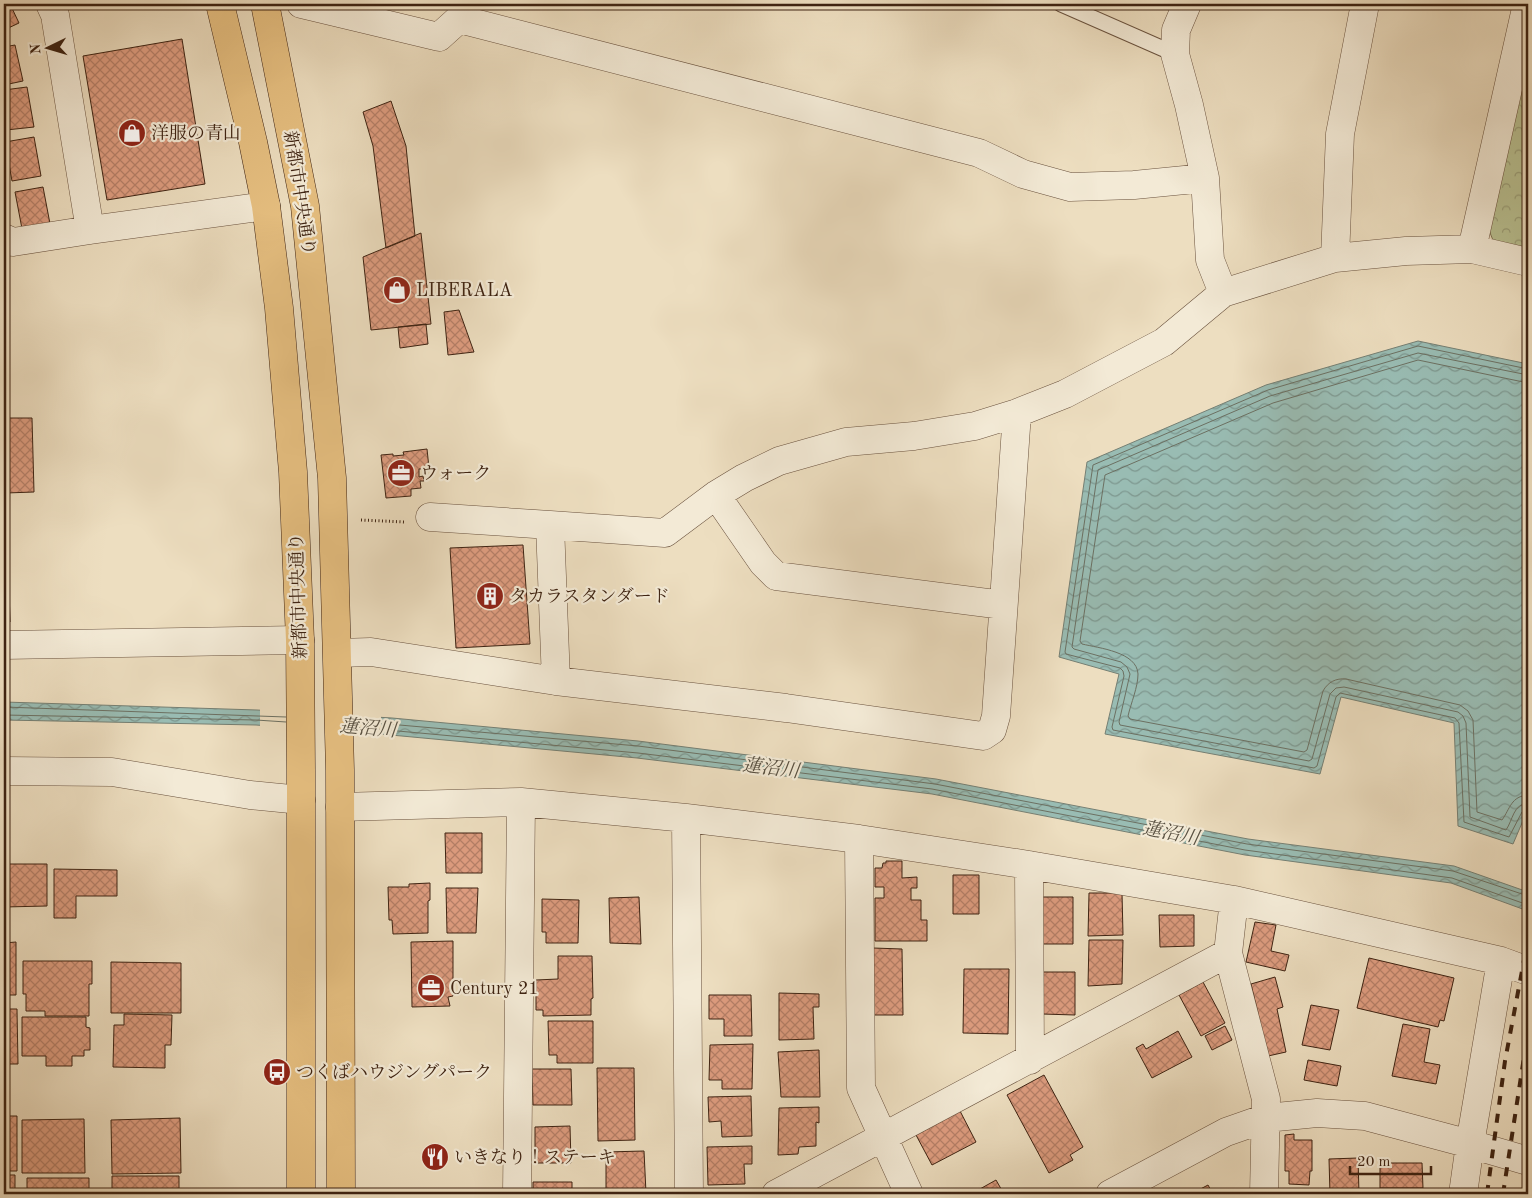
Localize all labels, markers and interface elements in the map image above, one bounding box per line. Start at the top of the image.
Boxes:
north arrow [22,22,72,72]
text: N [29,43,43,55]
shop icon: 洋服の青山 [117,118,147,148]
place label: 洋服の青山 [151,123,241,143]
street label: 新都市中央通り [280,129,320,257]
shop icon: LIBERALA [382,275,412,305]
place label: LIBERALA [416,282,513,300]
office icon: ウォーク [386,458,416,488]
place label: ウォーク [420,465,491,483]
street label: 新都市中央通り [286,533,310,659]
building icon: タカラスタンダード [475,581,505,611]
place label: タカラスタンダード [509,587,670,606]
water label: 蓮沼川 [339,716,399,742]
water label: 蓮沼川 [741,755,802,783]
water label: 蓮沼川 [1141,818,1203,850]
office icon: Century 21 [416,973,446,1003]
place label: Century 21 [450,980,539,998]
bus stop icon: つくばハウジングパーク [262,1057,292,1087]
place label: つくばハウジングパーク [296,1063,492,1082]
restaurant icon: いきなり！ステーキ [420,1142,450,1172]
scale bar [1350,1143,1431,1175]
place label: いきなり！ステーキ [454,1148,616,1167]
text: 20 m [1357,1155,1391,1170]

